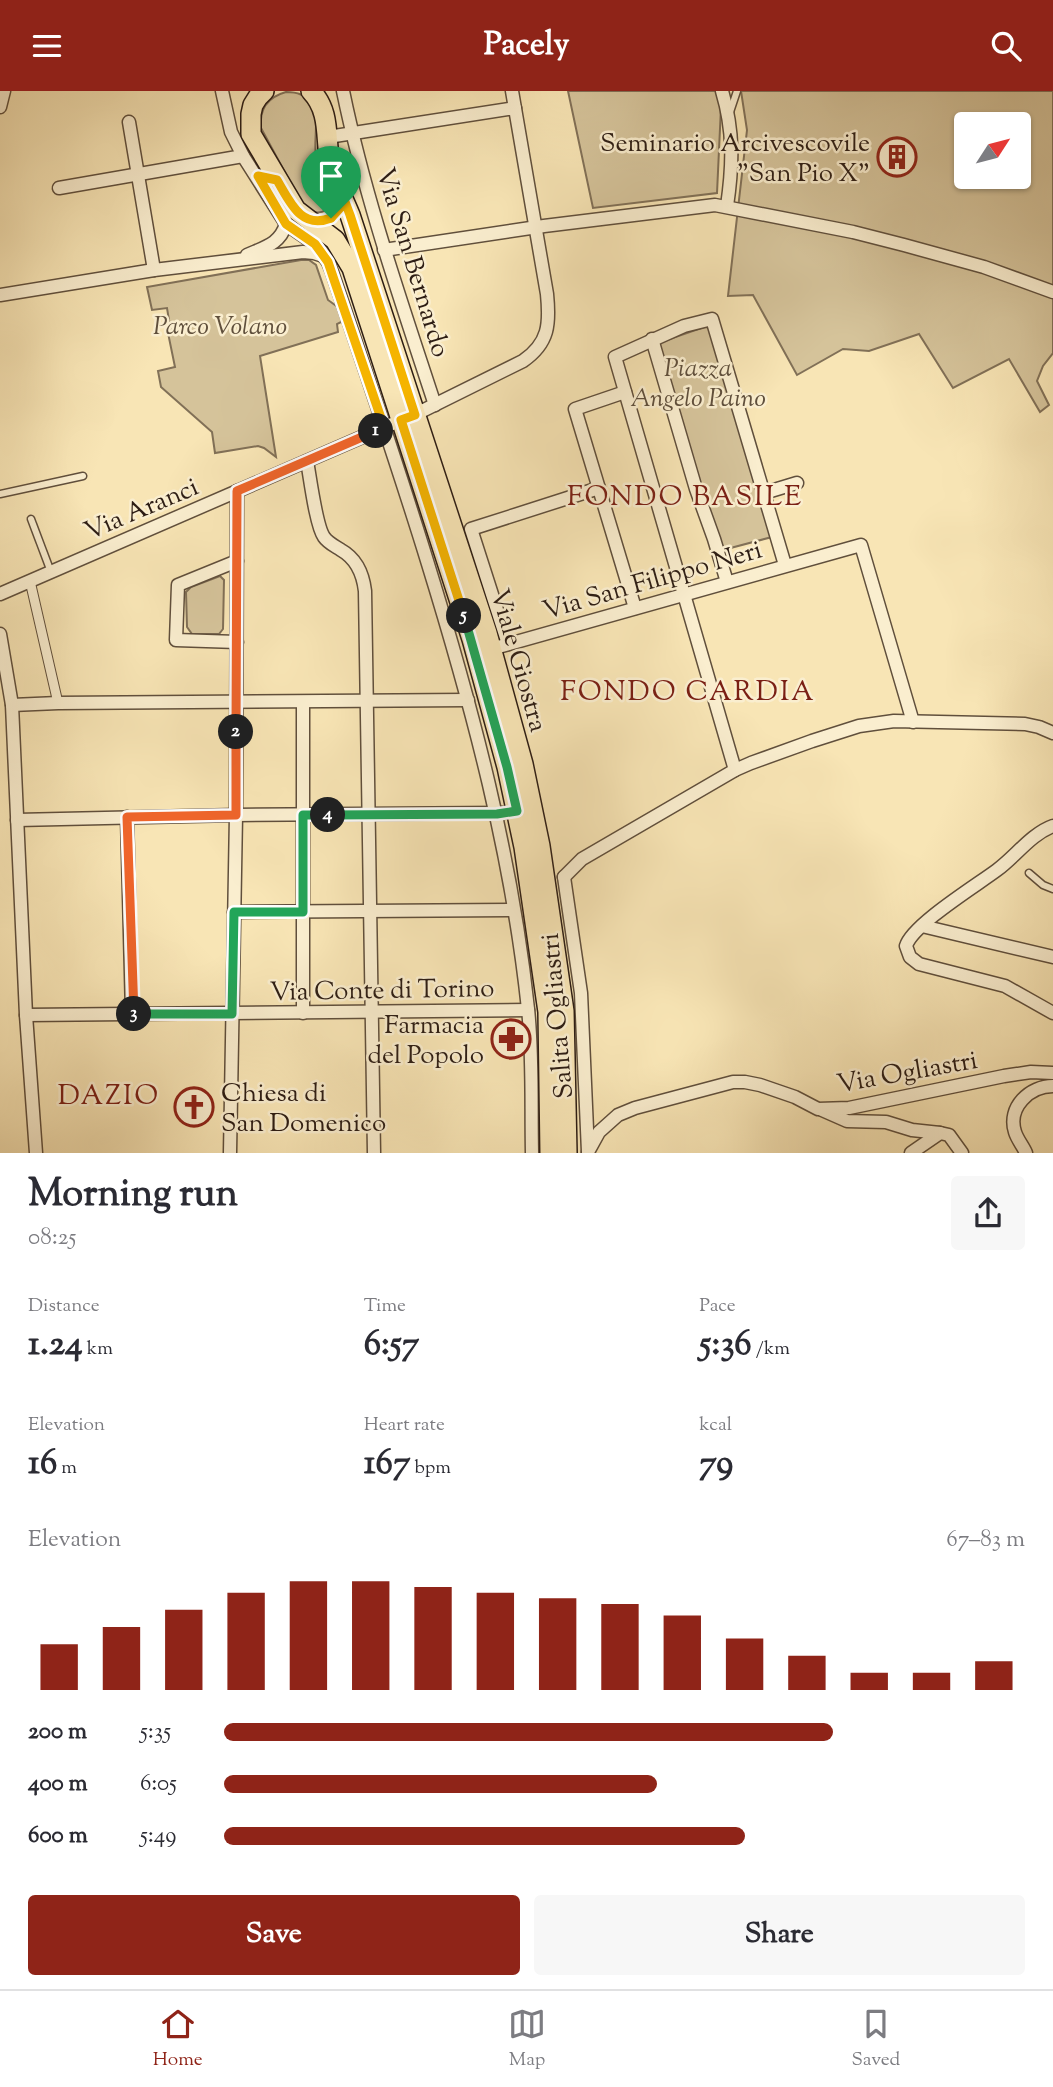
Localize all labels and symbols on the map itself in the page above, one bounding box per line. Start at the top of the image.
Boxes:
north arrow [954,112,1031,189]
place label: Seminario Arcivescovile "San Pio X" [600,126,870,193]
building icon: Seminario Arcivescovile "San Pio X" [876,136,918,178]
pin [301,146,361,218]
street label: Via San Bernardo [365,163,458,362]
park label: Parco Volano [153,309,287,346]
park label: Piazza Angelo Paino [630,351,766,418]
pin: 1 [358,413,394,449]
street label: Via Aranci [79,470,205,551]
district label: FONDO BASILE [567,478,803,518]
street label: Via San Filippo Neri [539,532,767,630]
street label: Viale Giostra [480,585,556,736]
pin: 5 [447,599,482,633]
district label: FONDO CARDIA [560,673,816,713]
pin: 2 [218,715,254,749]
pin: 4 [310,797,346,833]
street label: Salita Ogliastri [533,931,584,1100]
street label: Via Conte di Torino [269,971,495,1012]
pin: 3 [116,997,152,1031]
place label: Farmacia del Popolo [368,1008,484,1075]
pharmacy icon: Farmacia del Popolo [490,1018,532,1060]
street label: Via Ogliastri [834,1043,981,1104]
place label: Chiesa di San Domenico [221,1076,386,1143]
district label: DAZIO [58,1077,160,1117]
church icon: Chiesa di San Domenico [173,1086,215,1128]

